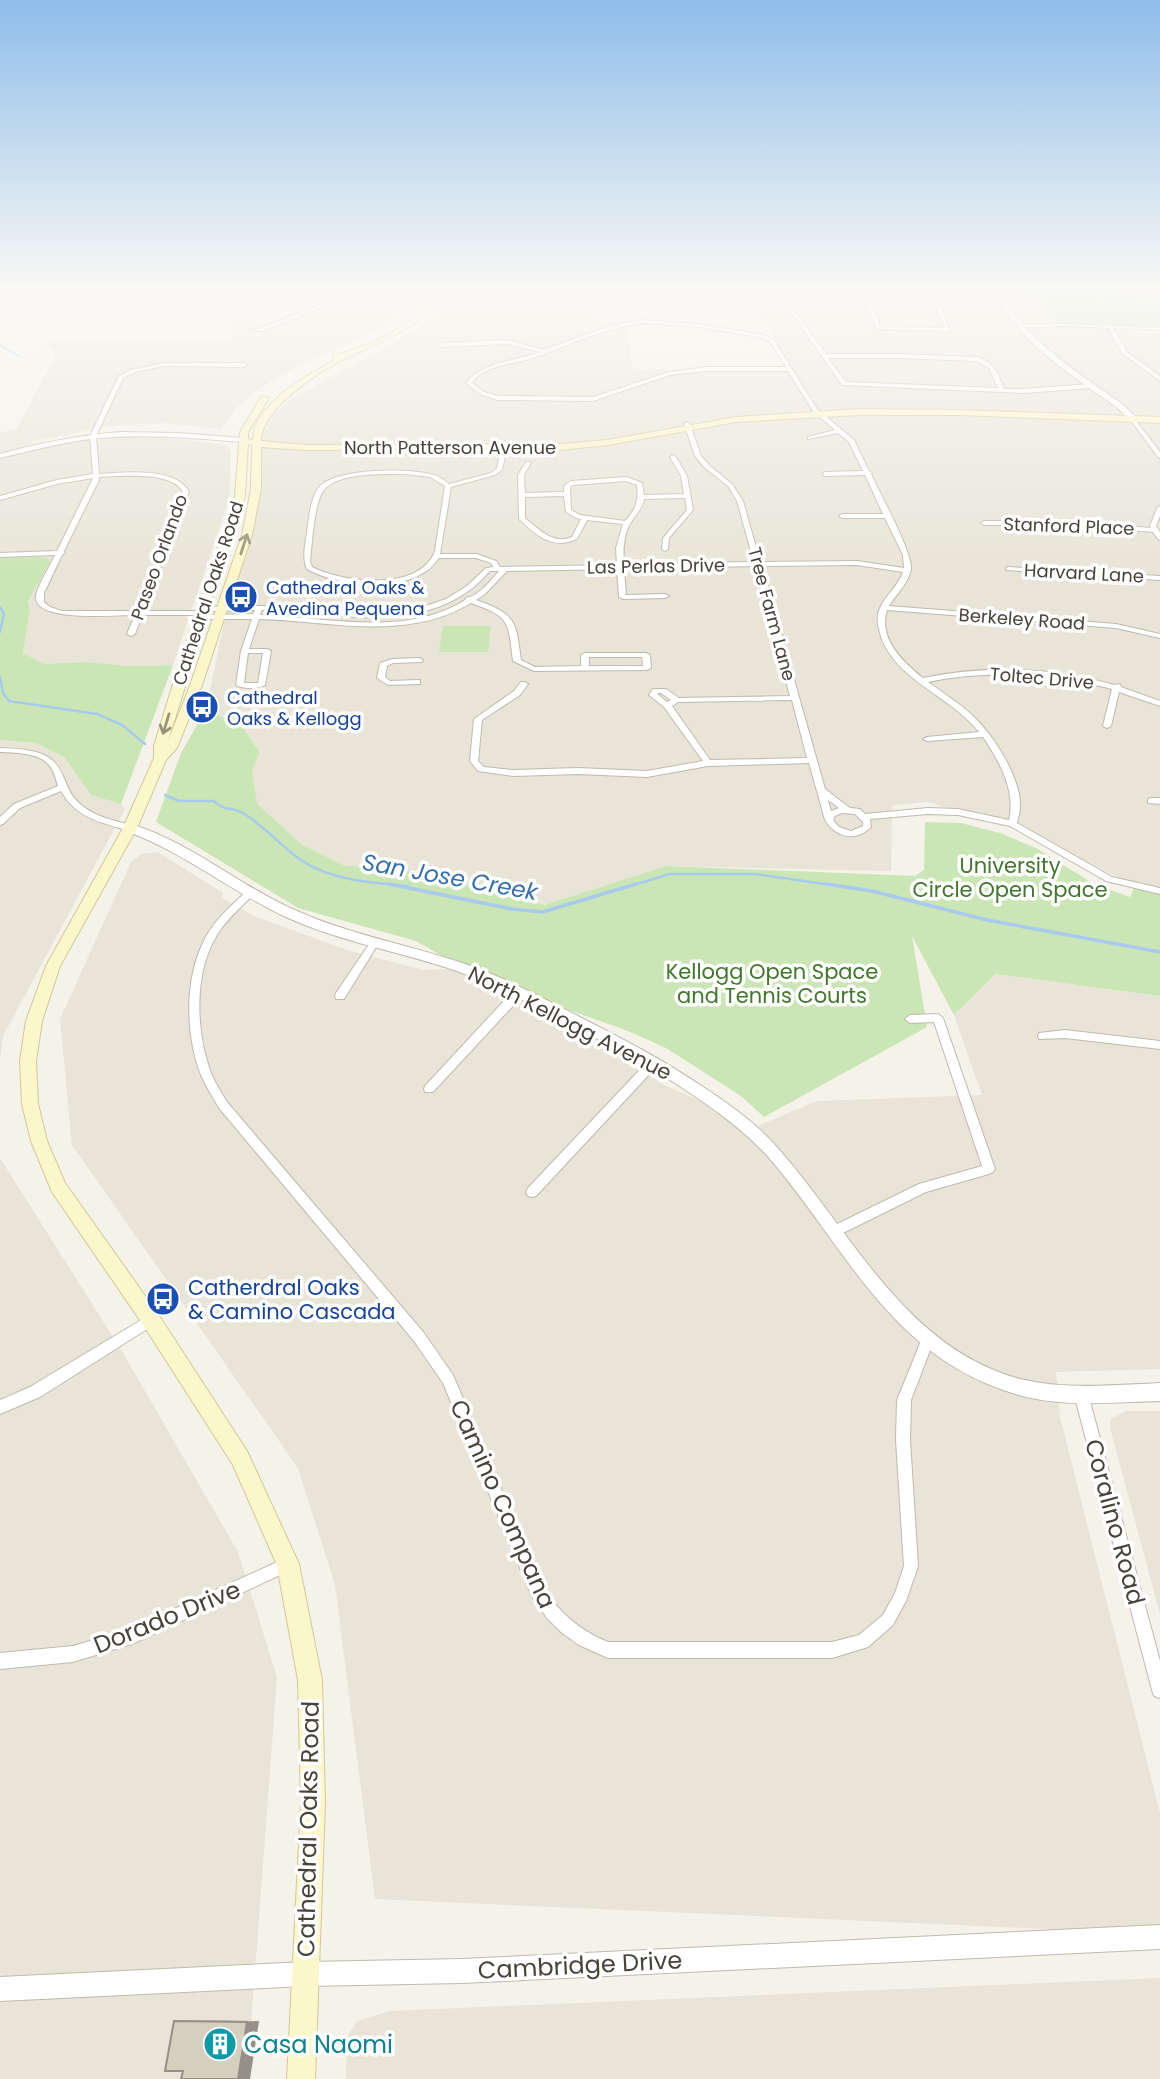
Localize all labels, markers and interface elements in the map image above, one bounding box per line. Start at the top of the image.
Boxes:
street label: North Patterson Avenue [344,435,556,460]
street label: Paseo Orlando [125,491,193,623]
street label: Cathedral Oaks Road [166,498,250,688]
street label: Stanford Place [1003,511,1135,541]
one-way arrow [238,533,251,555]
street label: Tree Farm Lane [742,544,802,684]
street label: Las Perlas Drive [587,552,725,580]
street label: Harvard Lane [1023,557,1145,589]
place label: Cathedral Oaks & Avedina Pequena [266,575,425,621]
bus stop icon: Cathedral Oaks & Avedina Pequena [222,578,260,616]
street label: Berkeley Road [958,602,1086,636]
street label: Toltec Drive [989,661,1095,695]
place label: Cathedral Oaks & Kellogg [227,685,362,731]
bus stop icon: Cathedral Oaks & Kellogg [183,688,221,726]
one-way arrow [159,713,172,735]
water label: San Jose Creek [360,846,541,908]
park label: University Circle Open Space [912,851,1108,904]
park label: Kellogg Open Space and Tennis Courts [666,957,878,1010]
street label: North Kellogg Avenue [463,959,677,1087]
place label: Catherdral Oaks & Camino Cascada [188,1273,396,1326]
bus stop icon: Catherdral Oaks & Camino Cascada [144,1280,182,1318]
street label: Camino Compana [442,1394,564,1614]
street label: Coralino Road [1077,1435,1153,1609]
street label: Dorado Drive [89,1573,245,1661]
street label: Cathedral Oaks Road [289,1701,327,1957]
street label: Cambridge Drive [477,1943,683,1987]
building icon: Casa Naomi [201,2025,239,2063]
place label: Casa Naomi [244,2028,393,2061]

